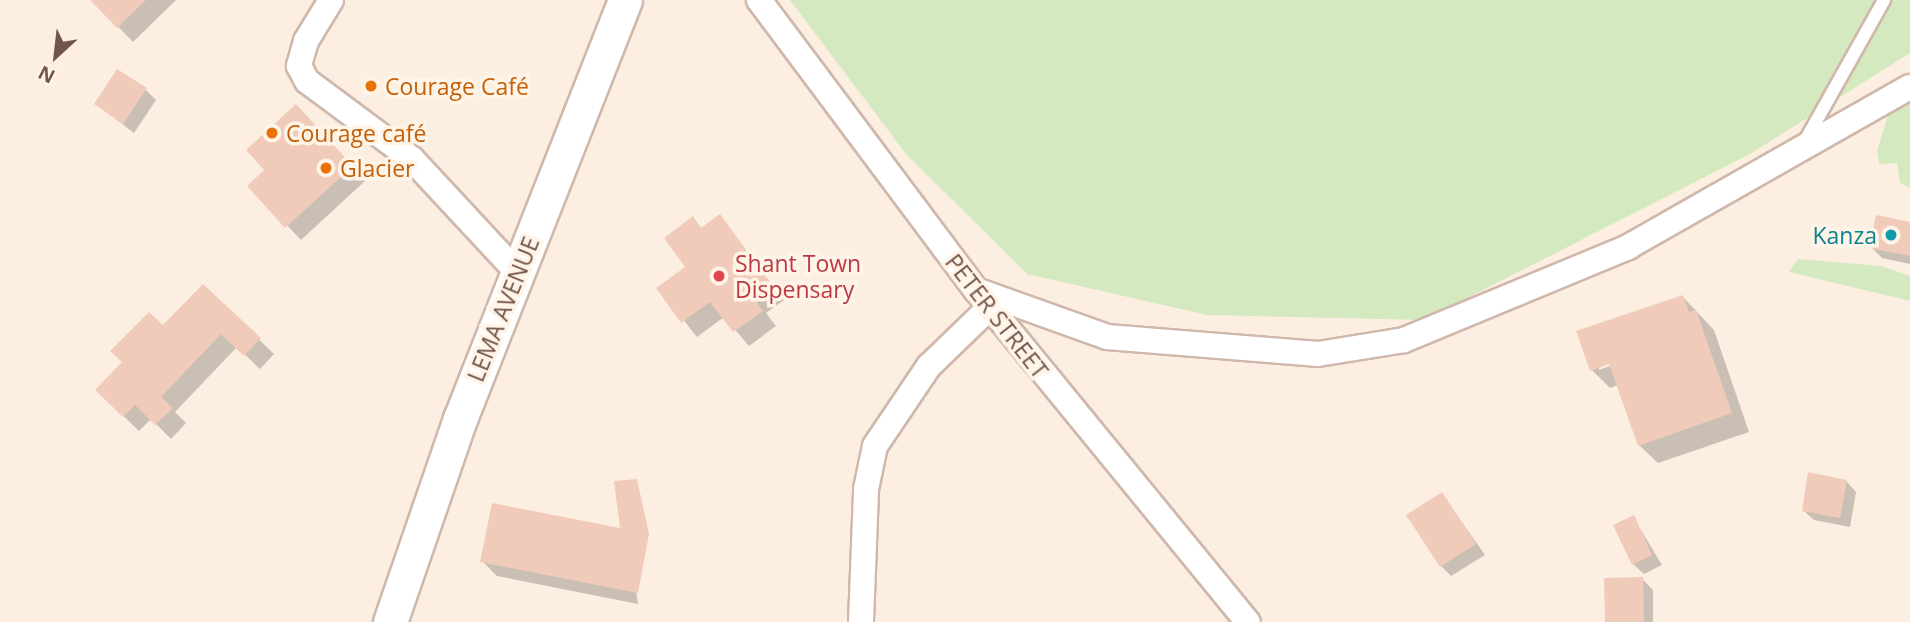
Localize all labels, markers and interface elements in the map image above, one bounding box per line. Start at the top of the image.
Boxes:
north arrow [21,21,91,91]
text: N [34,60,59,90]
place label: Courage Café [385,72,529,100]
marker: Courage Café [363,78,379,94]
place label: Courage café [286,119,426,147]
marker: Courage café [264,125,280,141]
place label: Glacier [340,154,414,182]
marker: Glacier [318,160,334,176]
place label: Kanza [1812,221,1877,249]
marker: Kanza [1883,227,1899,243]
street label: LEMA AVENUE [461,232,545,386]
street label: PETER STREET [940,248,1054,384]
place label: Shant Town Dispensary [735,249,861,303]
marker: Shant Town Dispensary [709,266,729,286]

